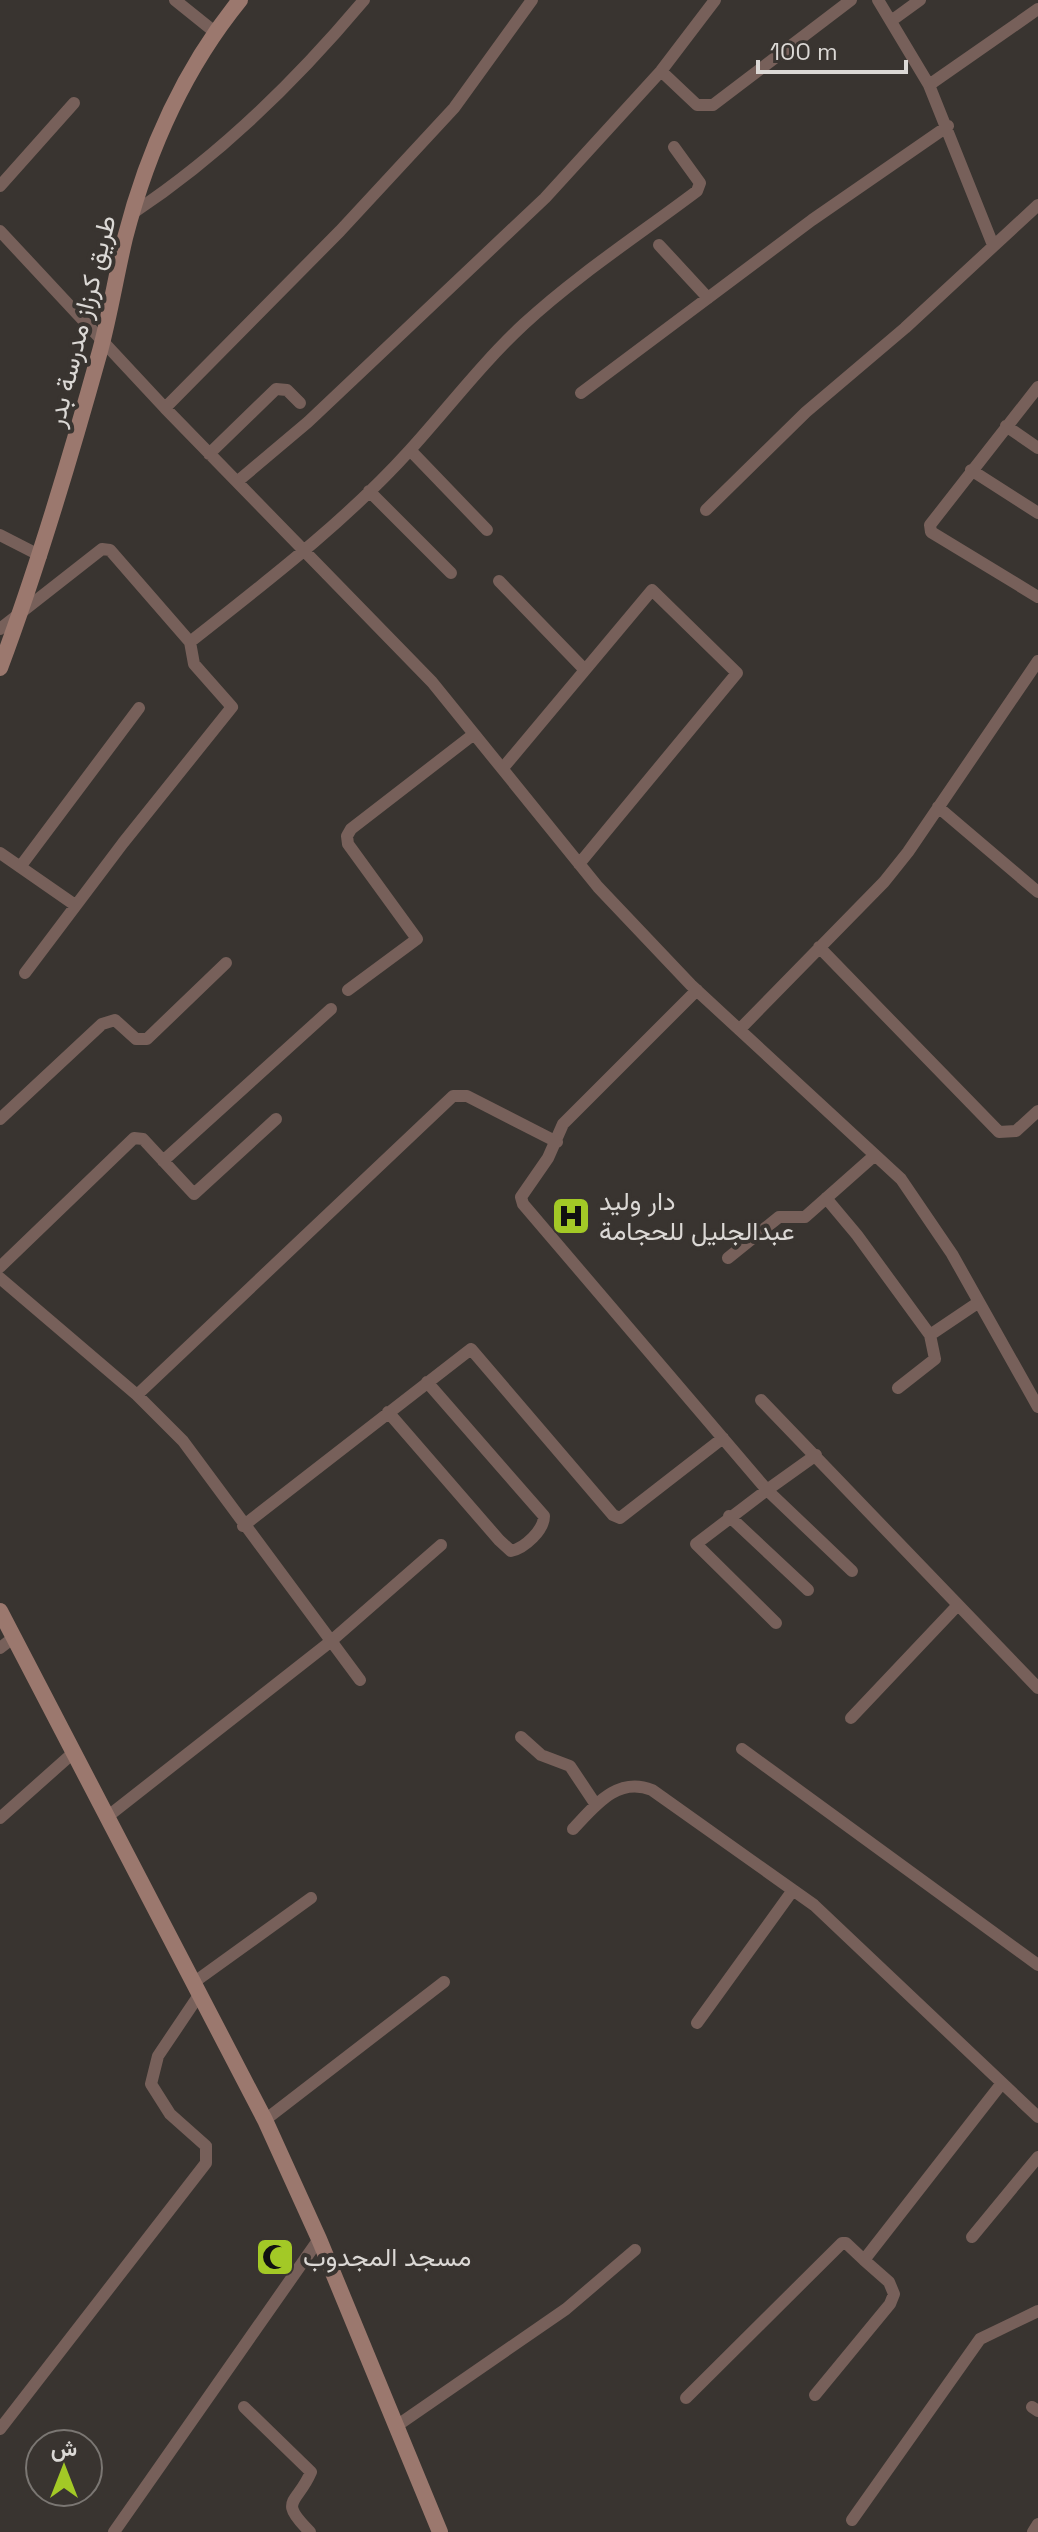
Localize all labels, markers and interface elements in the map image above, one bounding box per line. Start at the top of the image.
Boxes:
scale bar [758,24,906,74]
text: 100 m [770,36,838,67]
street label: طريق كرزاز مدرسة بدر [38,211,124,432]
place label: دار وليد عبدالجليل للحجامة [599,1184,795,1248]
hospital icon: دار وليد عبدالجليل للحجامة [550,1195,592,1237]
mosque icon: مسجد المجدوب [254,2236,296,2278]
place label: مسجد المجدوب [303,2240,471,2274]
north arrow [24,2428,104,2508]
text: ش [51,2434,77,2462]

